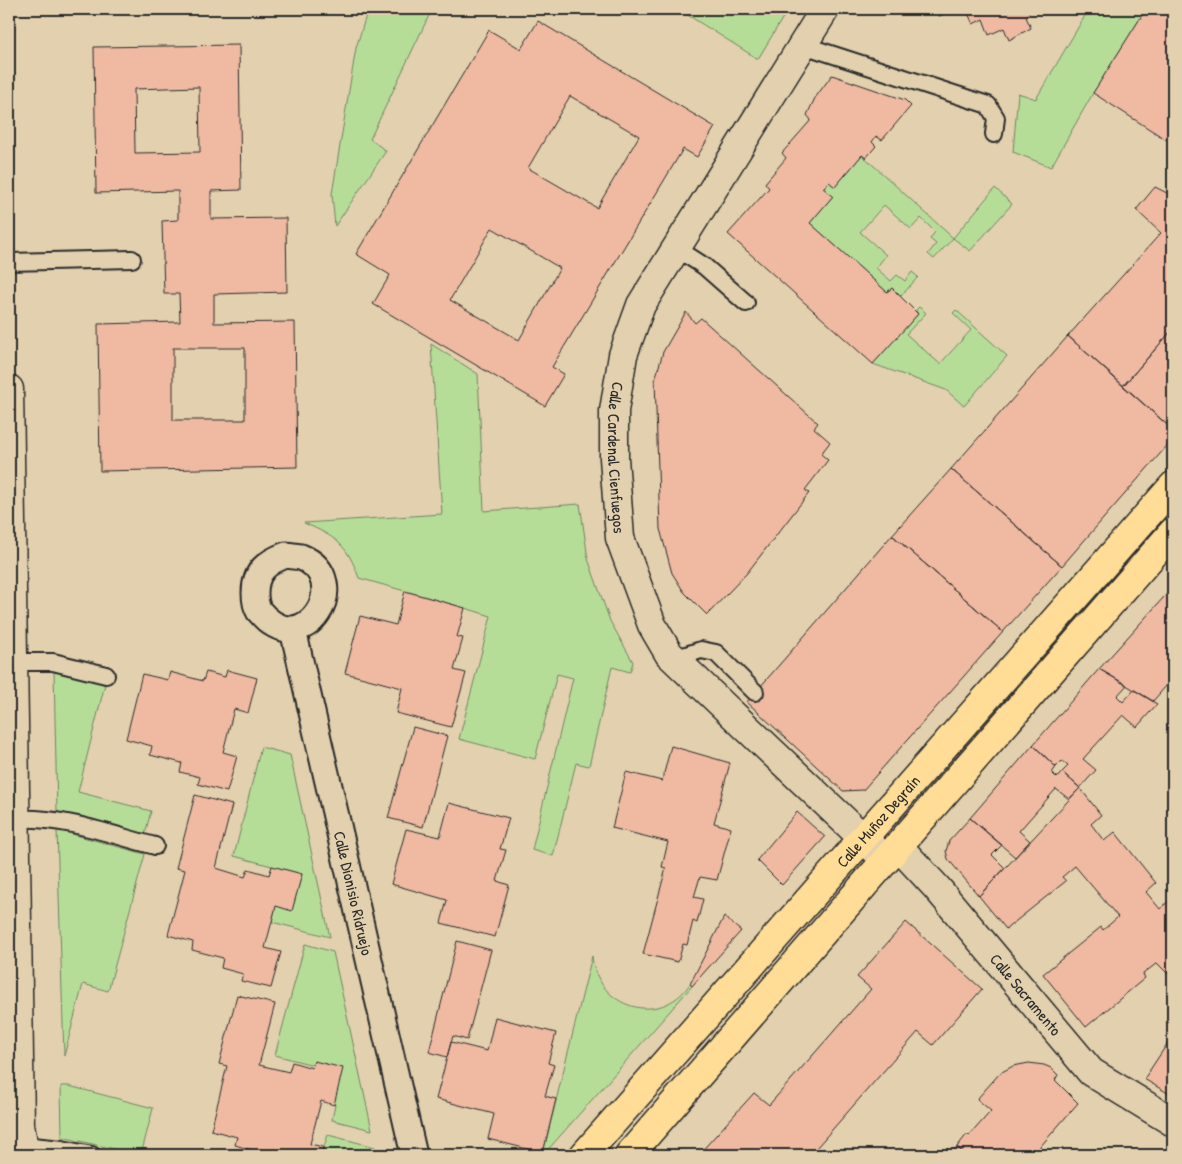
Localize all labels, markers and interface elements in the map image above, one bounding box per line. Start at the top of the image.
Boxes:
street label: Calle Cardenal Cienfuegos [603,380,631,534]
street label: Calle Muñoz Degraín [831,770,925,872]
street label: Calle Dionisio Ridruejo [329,829,379,958]
street label: Calle Sacramento [985,949,1067,1040]

